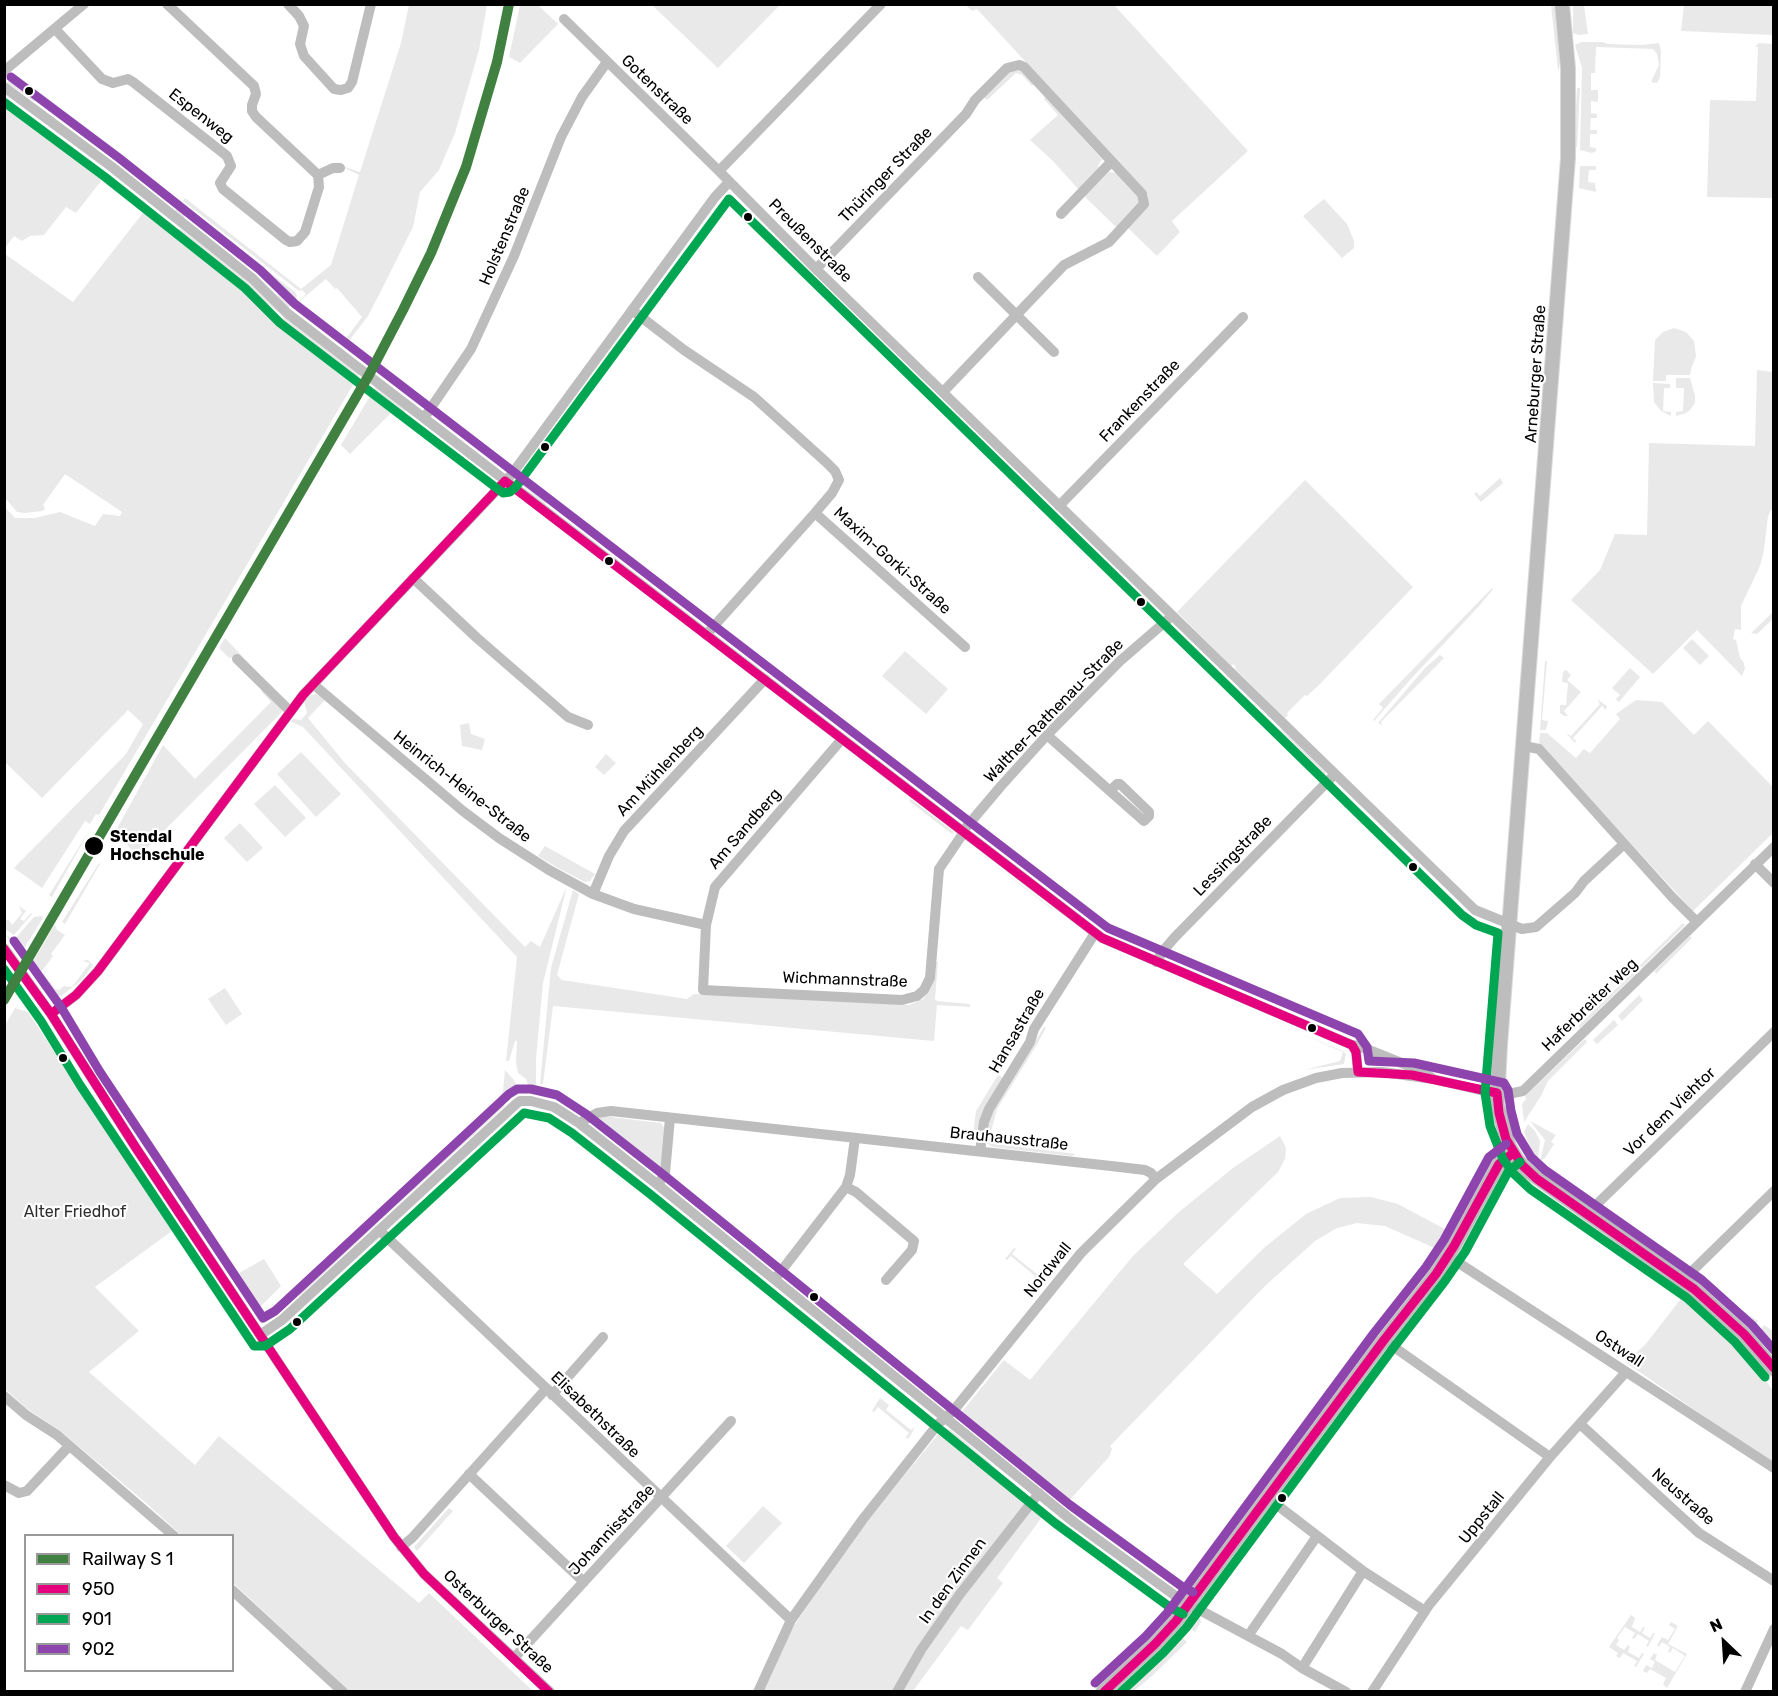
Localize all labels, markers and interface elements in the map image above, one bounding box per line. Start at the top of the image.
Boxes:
street label: Gotenstraße [617,51,697,129]
unlabelled marker [23,85,35,97]
street label: Espenweg [165,85,237,147]
street label: Thüringer Straße [835,123,937,227]
street label: Holstenstraße [476,184,534,288]
street label: Preußenstraße [764,195,856,287]
unlabelled marker [742,211,754,223]
street label: Arneburger Straße [1522,304,1550,444]
street label: Frankenstraße [1096,356,1184,446]
unlabelled marker [539,441,551,453]
street label: Maxim-Gorki-Straße [829,503,955,619]
unlabelled marker [603,555,615,567]
unlabelled marker [1135,596,1147,608]
street label: Walther-Rathenau-Straße [980,635,1128,787]
street label: Am Mühlenberg [613,722,707,820]
street label: Heinrich-Heine-Straße [389,727,535,847]
street label: Am Sandberg [705,785,785,873]
street label: Lessingstraße [1190,812,1276,900]
place label: Stendal Hochschule [110,827,205,865]
marker: Stendal Hochschule [83,835,105,857]
unlabelled marker [1407,861,1419,873]
street label: Haferbreiter Weg [1538,954,1642,1056]
street label: Wichmannstraße [782,968,908,992]
street label: Hansastraße [985,985,1049,1077]
unlabelled marker [1306,1022,1318,1034]
unlabelled marker [57,1052,69,1064]
street label: Vor dem Viehtor [1620,1063,1720,1161]
street label: Brauhausstraße [949,1123,1069,1155]
park label: Alter Friedhof [24,1202,126,1222]
street label: Nordwall [1020,1239,1076,1301]
unlabelled marker [808,1291,820,1303]
unlabelled marker [291,1316,303,1328]
street label: Ostwall [1591,1326,1647,1372]
street label: Elisabethstraße [546,1368,644,1462]
street label: Neustraße [1648,1464,1718,1530]
street label: Johannisstraße [565,1481,659,1579]
street label: Uppstall [1455,1488,1509,1548]
unlabelled marker [1276,1492,1288,1504]
legend [24,1534,234,1672]
street label: In den Zinnen [915,1534,991,1628]
text: Railway S 1 [82,1548,174,1570]
street label: Osterburger Straße [439,1566,557,1678]
text: 950 [82,1578,115,1600]
text: 901 [82,1608,112,1630]
north arrow [1694,1612,1754,1672]
text: N [1707,1614,1725,1636]
text: 902 [82,1638,115,1660]

